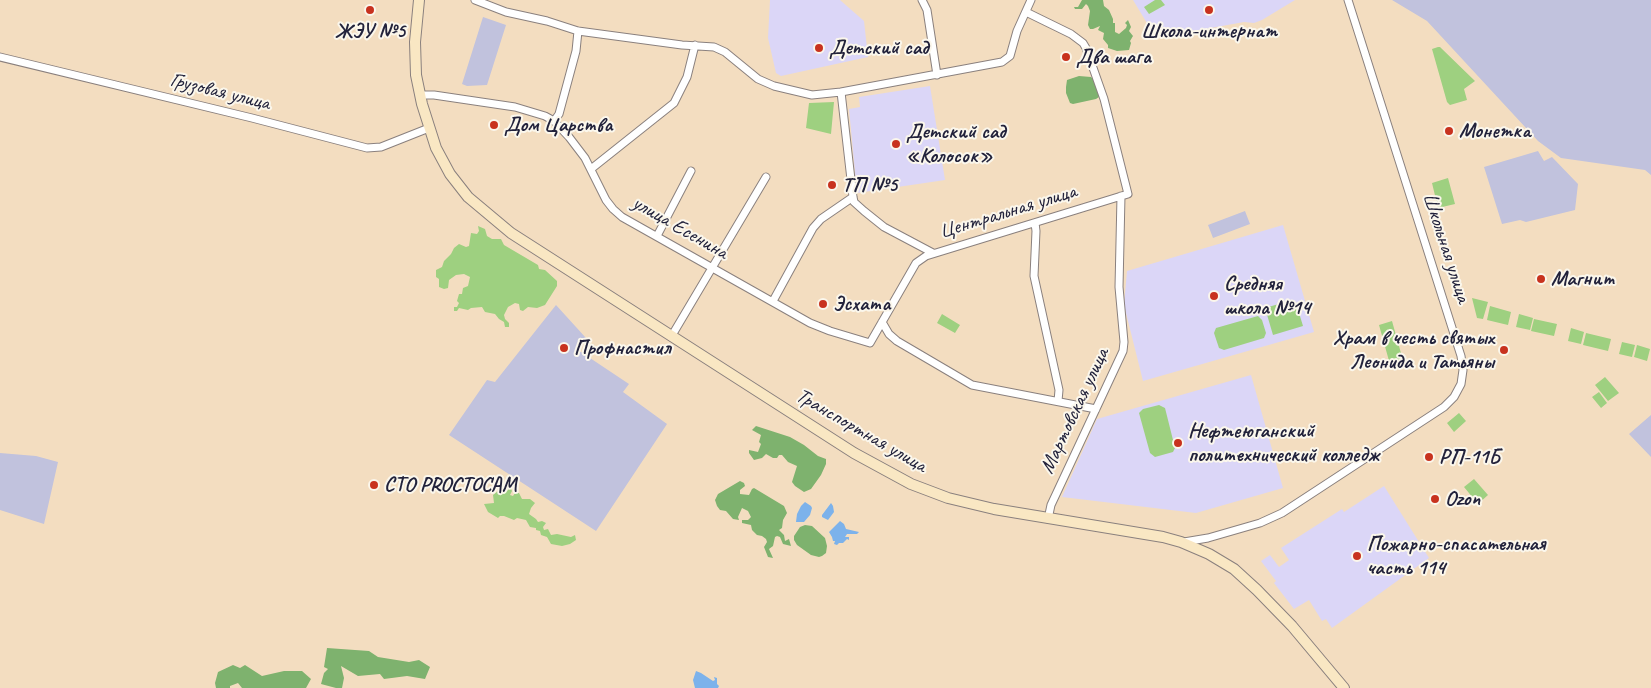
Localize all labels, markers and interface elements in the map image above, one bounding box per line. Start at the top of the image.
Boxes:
marker: ЖЭУ №5 [364,4,376,16]
marker: Школа-интернат [1203,4,1215,16]
place label: ЖЭУ №5 [335,18,405,44]
place label: Школа-интернат [1141,18,1277,44]
place label: Детский сад [829,35,929,61]
marker: Детский сад [813,42,825,54]
place label: Два шага [1076,44,1151,70]
marker: Два шага [1060,51,1072,63]
street label: Грузовая улица [168,67,272,117]
place label: Дом Царства [504,112,612,138]
place label: Монетка [1459,118,1530,144]
marker: Дом Царства [488,119,500,131]
place label: Детский сад «Колосок» [906,119,1006,169]
marker: Монетка [1443,125,1455,137]
marker: Детский сад «Колосок» [890,138,902,150]
place label: ТП №5 [842,172,897,198]
marker: ТП №5 [826,179,838,191]
street label: Центральная улица [937,179,1079,245]
street label: Школьная улица [1416,190,1476,306]
street label: улица Есенина [628,191,732,265]
place label: Магнит [1551,266,1614,292]
place label: Средняя школа №14 [1224,271,1310,321]
marker: Магнит [1535,273,1547,285]
marker: Средняя школа №14 [1208,290,1220,302]
place label: Эсхата [833,291,890,317]
marker: Эсхата [817,298,829,310]
place label: Храм в честь святых Леонида и Татьяны [1333,325,1494,375]
place label: Профнастил [574,335,671,361]
marker: Профнастил [558,342,570,354]
street label: Мартовская улица [1035,344,1115,478]
marker: Храм в честь святых Леонида и Татьяны [1498,344,1510,356]
street label: Транспортная улица [791,383,931,479]
place label: Нефтеюганский политехнический колледж [1188,418,1379,468]
marker: Нефтеюганский политехнический колледж [1172,437,1184,449]
place label: РП-11Б [1439,444,1500,470]
marker: РП-11Б [1423,451,1435,463]
place label: СТО PROCTOCAM [384,472,517,498]
marker: СТО PROCTOCAM [368,479,380,491]
place label: Ozon [1445,486,1480,512]
marker: Ozon [1429,493,1441,505]
place label: Пожарно-спасательная часть 114 [1367,531,1545,581]
marker: Пожарно-спасательная часть 114 [1351,550,1363,562]

